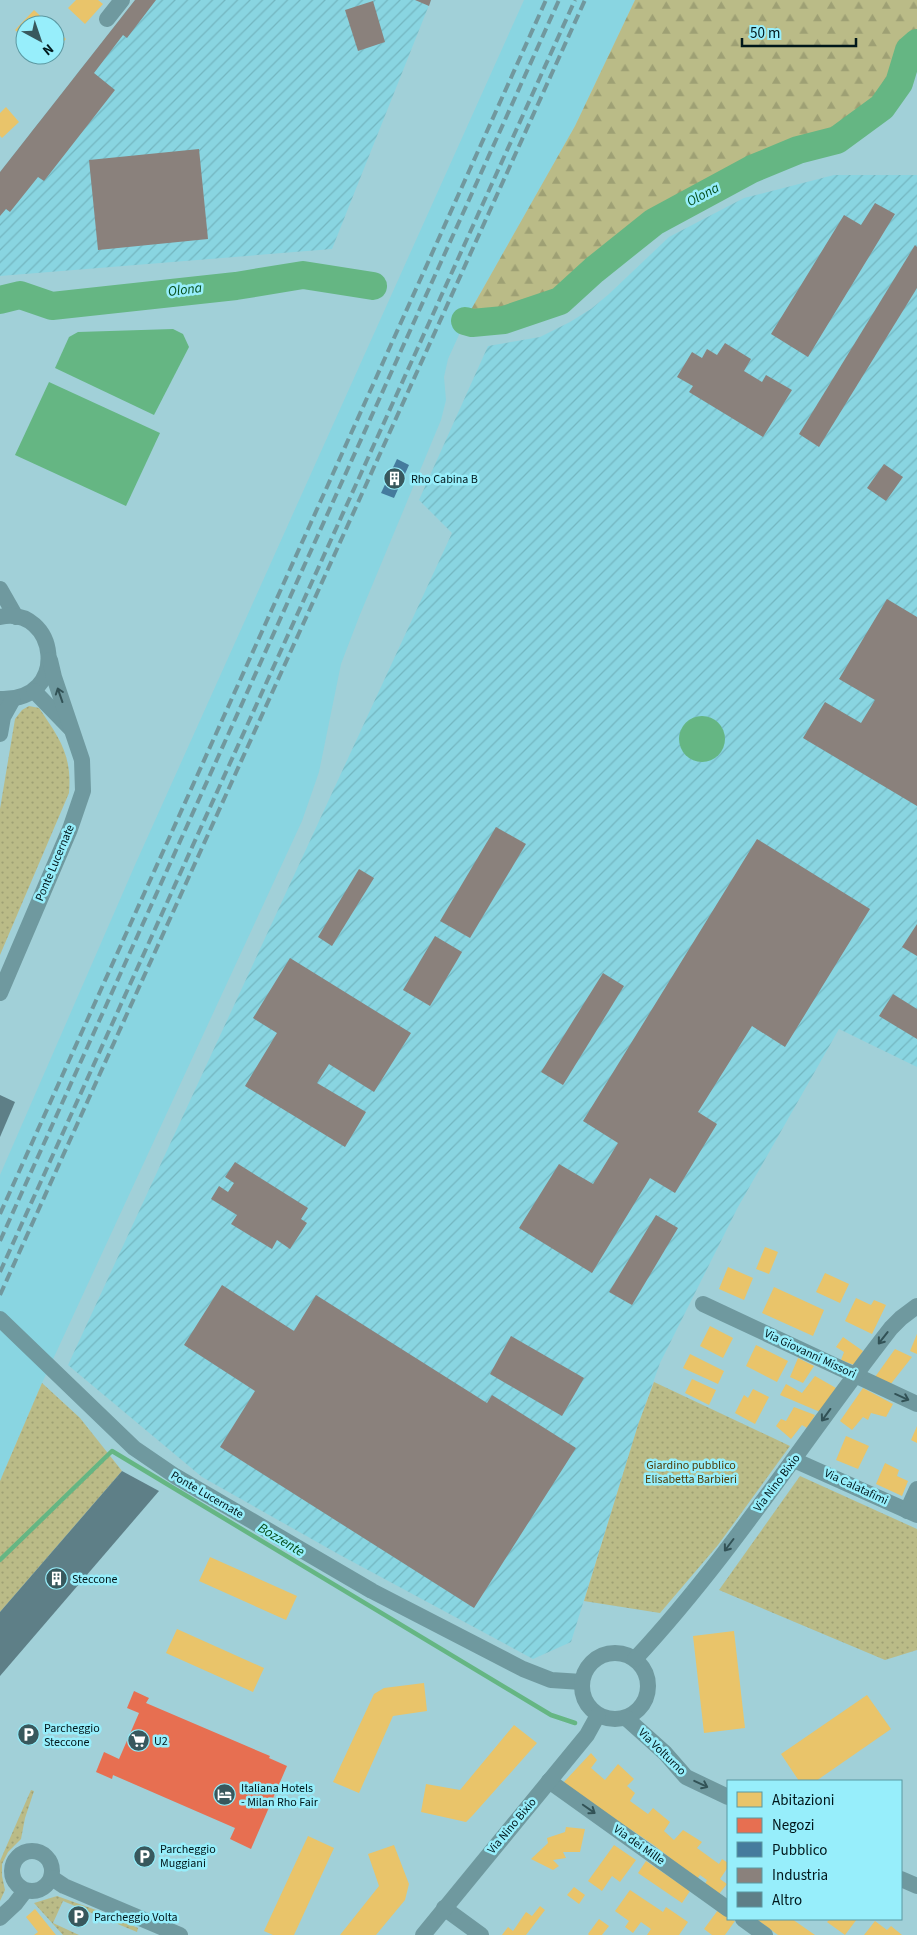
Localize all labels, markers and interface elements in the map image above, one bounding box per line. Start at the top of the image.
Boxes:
north arrow [15,15,65,65]
scale bar [742,15,856,47]
text: 50 m [750,23,780,44]
text: N [38,39,58,60]
water label: Olona [683,178,723,212]
water label: Olona [167,278,204,302]
building icon: Rho Cabina B [383,467,407,491]
place label: Rho Cabina B [411,471,478,488]
one-way arrow [55,688,64,703]
street label: Ponte Lucernate [31,822,79,904]
street label: Via Giovanni Missori [761,1325,859,1383]
one-way arrow [878,1331,888,1345]
one-way arrow [894,1392,909,1402]
one-way arrow [821,1408,831,1422]
street label: Via Nino Bixio [750,1450,804,1516]
park label: Giardino pubblico Elisabetta Barbieri [645,1457,737,1488]
street label: Via Calatafimi [821,1465,891,1509]
street label: Ponte Lucernate [167,1467,247,1523]
water label: Bozzente [254,1518,308,1562]
one-way arrow [724,1538,735,1551]
building icon: Steccone [44,1567,68,1591]
place label: Steccone [72,1571,117,1588]
place label: Parcheggio Steccone [44,1720,100,1751]
parking icon: Parcheggio Steccone [16,1723,40,1747]
street label: Via Volturno [634,1725,690,1779]
supermarket icon: U2 [126,1729,150,1753]
place label: U2 [154,1733,168,1750]
one-way arrow [694,1779,709,1789]
place label: Italiana Hotels - Milan Rho Fair [241,1780,319,1811]
legend [727,1780,902,1920]
hotel icon: Italiana Hotels - Milan Rho Fair [213,1783,237,1807]
text: Abitazioni [772,1790,835,1811]
street label: Via Nino Bixio [483,1794,541,1858]
one-way arrow [582,1804,595,1815]
text: Negozi [772,1815,814,1836]
street label: Via dei Mille [610,1821,668,1869]
text: Pubblico [772,1840,827,1861]
place label: Parcheggio Muggiani [160,1841,216,1872]
parking icon: Parcheggio Muggiani [132,1844,156,1868]
text: Industria [772,1865,828,1886]
text: Altro [772,1890,802,1911]
parking icon: Parcheggio Volta [66,1905,90,1929]
place label: Parcheggio Volta [94,1909,178,1926]

